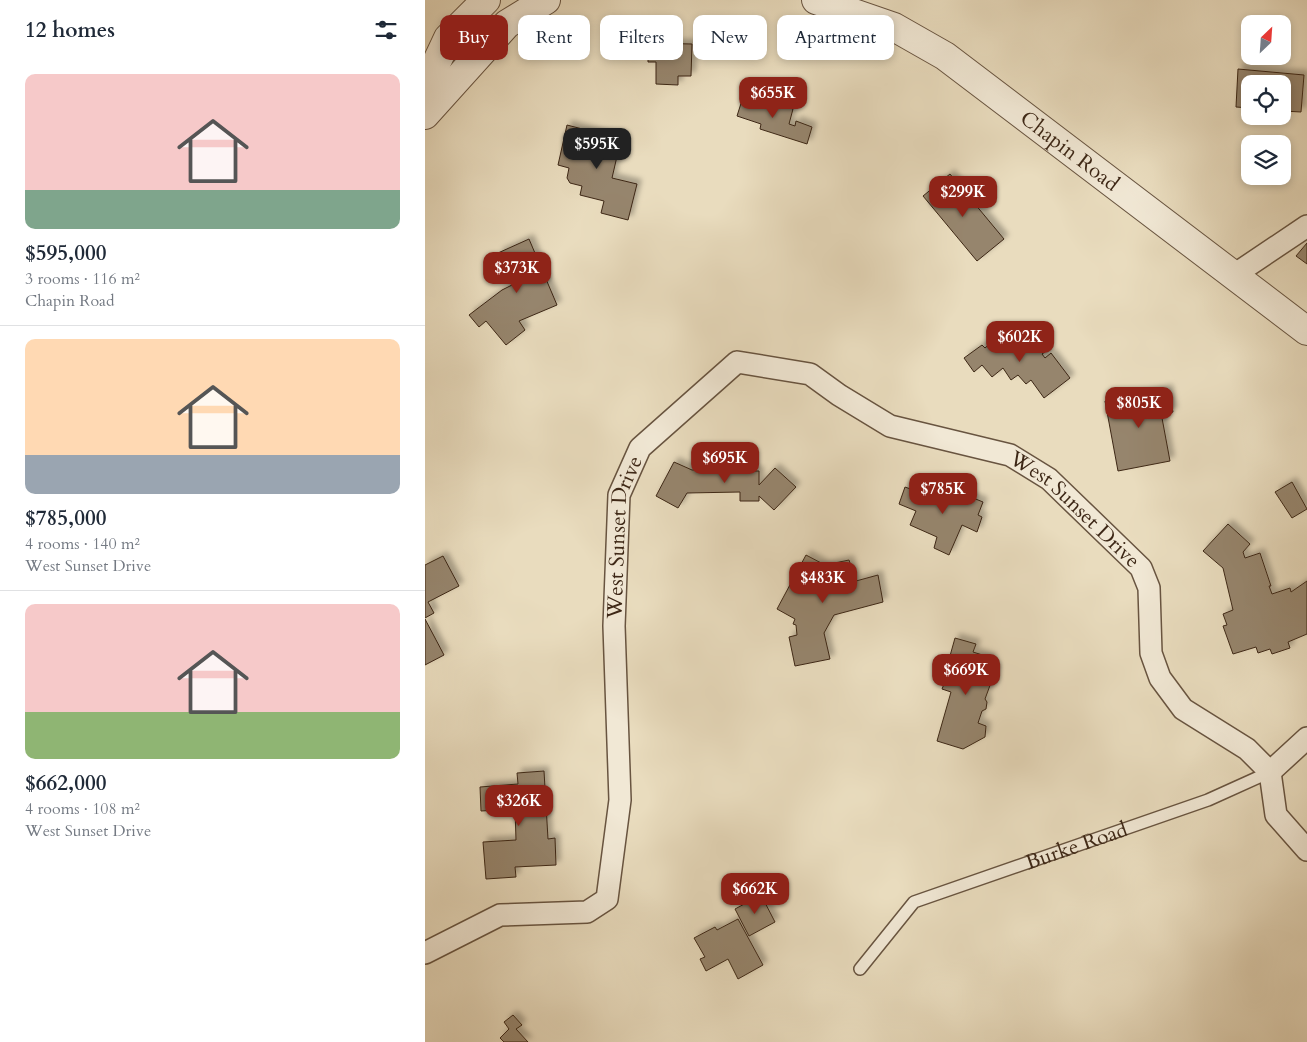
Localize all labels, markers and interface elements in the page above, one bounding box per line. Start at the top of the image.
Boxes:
chip: Buy [440,15,508,60]
chip: Rent [518,15,590,60]
chip: Filters [600,15,683,60]
chip: New [693,15,767,60]
chip: Apartment [777,15,894,60]
north arrow [1241,15,1291,65]
map controls [1241,15,1291,185]
text: 12 homes [25,16,115,45]
icon: filters [372,16,400,44]
button: locate [1241,75,1291,125]
pin: $655K [738,76,808,119]
text: $655K [750,82,796,104]
street label: Chapin Road [1014,104,1125,198]
icon: home [168,106,258,196]
pin: $595K [562,128,632,170]
text: $595K [574,133,620,155]
button: layers [1241,135,1291,185]
pin: $299K [928,176,998,218]
text: $299K [940,181,986,203]
text: $595,000 [25,239,106,268]
pin: $373K [482,252,552,294]
text: $373K [494,257,540,279]
text: 3 rooms · 116 m² [25,268,140,290]
text: Chapin Road [25,290,115,312]
pin: $602K [985,320,1055,363]
text: $602K [997,326,1043,348]
icon: home [168,372,258,462]
pin: $805K [1104,386,1174,429]
text: $805K [1116,392,1162,414]
pin: $695K [690,442,760,484]
street label: West Sunset Drive [1003,444,1146,575]
text: $695K [702,447,748,469]
street label: West Sunset Drive [600,451,650,620]
pin: $785K [908,472,978,515]
text: $785K [920,478,966,500]
text: $785,000 [25,504,106,533]
text: 4 rooms · 140 m² [25,533,140,555]
text: West Sunset Drive [25,555,151,577]
pin: $483K [788,562,858,604]
text: $483K [800,567,846,589]
icon: home [168,637,258,727]
pin: $669K [931,654,1001,696]
text: $669K [943,659,989,681]
text: $662,000 [25,769,106,798]
pin: $326K [484,784,554,827]
text: $326K [496,790,542,812]
text: 4 rooms · 108 m² [25,798,140,820]
street label: Burke Road [1022,815,1131,877]
text: West Sunset Drive [25,820,151,842]
pin: $662K [720,872,790,915]
text: $662K [732,878,778,900]

